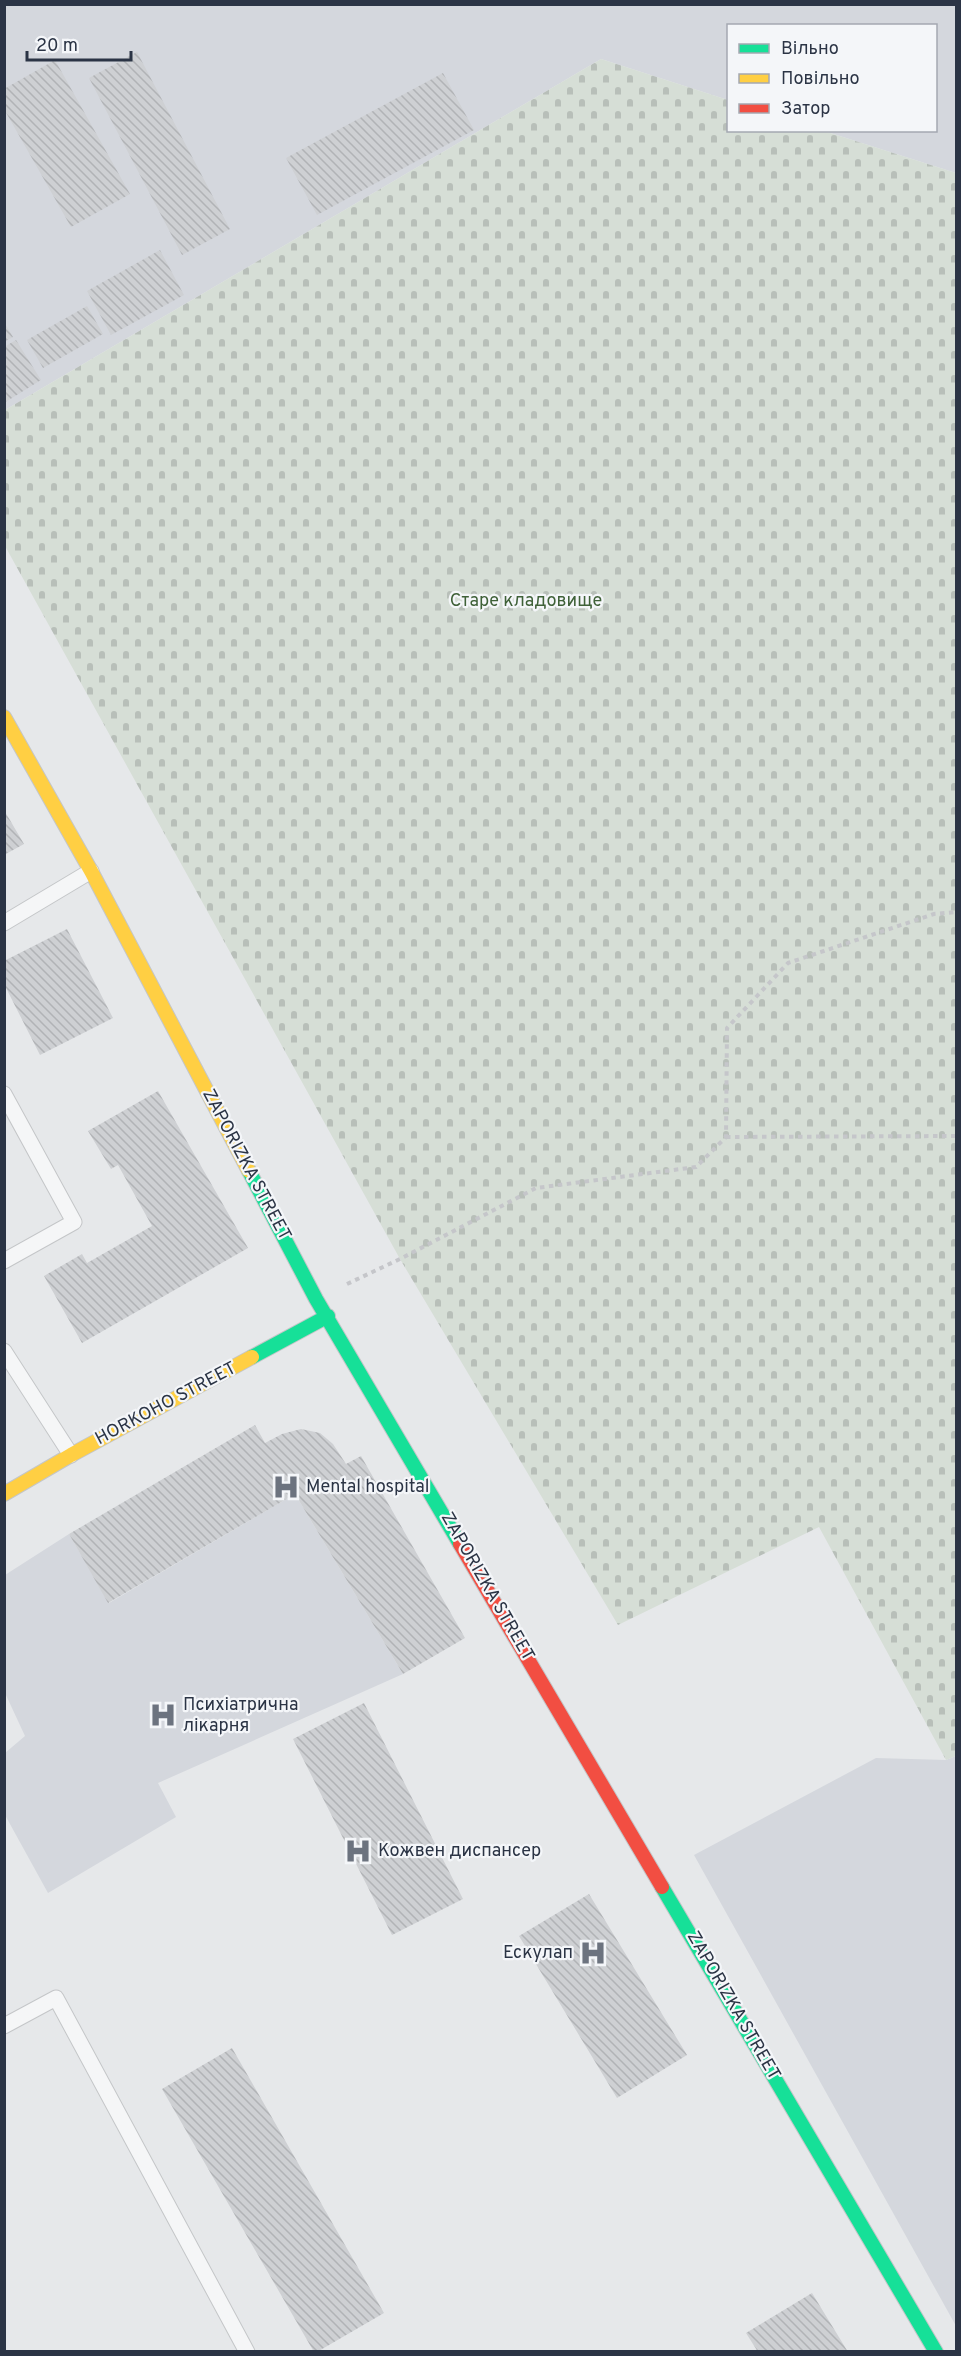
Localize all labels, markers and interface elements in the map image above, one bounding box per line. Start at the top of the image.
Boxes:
scale bar [27,24,130,62]
legend [727,24,937,132]
text: 20 m [36,35,78,58]
text: Вільно [781,38,839,61]
text: Повільно [781,68,860,91]
text: Затор [781,98,830,121]
park label: Старе кладовище [450,590,602,613]
street label: ZAPORIZKA STREET [196,1085,296,1245]
street label: HORKOHO STREET [92,1357,240,1451]
hospital icon: Mental hospital [271,1472,301,1502]
place label: Mental hospital [306,1476,430,1499]
street label: ZAPORIZKA STREET [435,1508,539,1666]
place label: Психіатрична лікарня [183,1694,298,1738]
hospital icon: Психіатрична лікарня [148,1700,178,1730]
hospital icon: Кожвен диспансер [343,1836,373,1866]
place label: Кожвен диспансер [378,1840,541,1863]
street label: ZAPORIZKA STREET [681,1927,785,2085]
hospital icon: Ескулап [578,1938,608,1968]
place label: Ескулап [503,1942,573,1965]

